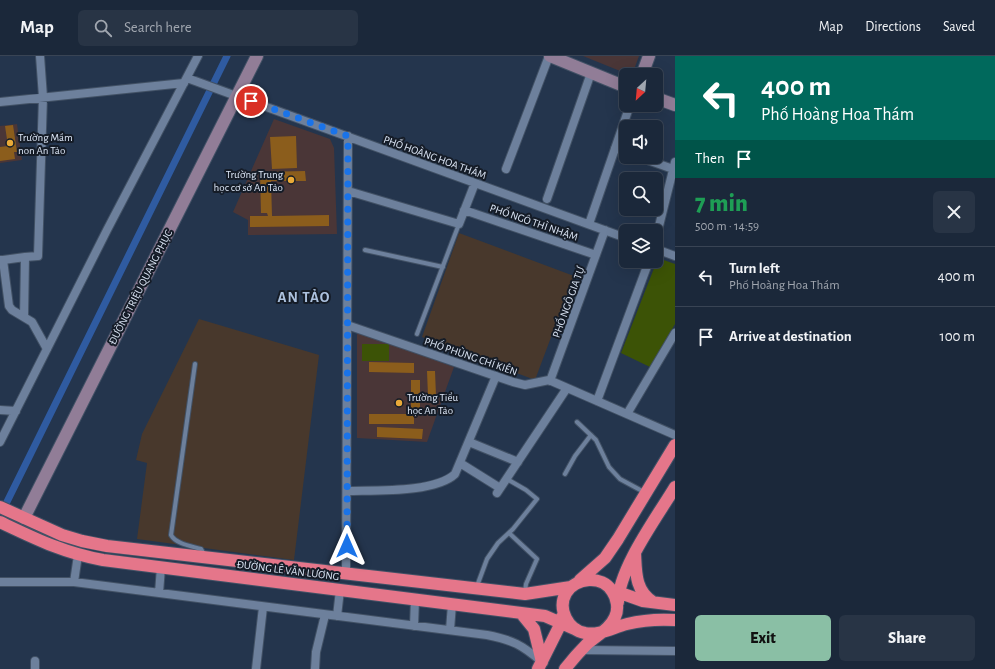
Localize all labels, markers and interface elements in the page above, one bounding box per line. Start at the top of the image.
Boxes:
search box [78,10,358,46]
icon: search [92,17,114,39]
text: Map [20,18,54,37]
text: Search here [124,20,192,35]
text: Map [819,20,843,34]
text: Directions [865,20,921,34]
text: Saved [943,20,975,34]
north arrow [619,68,663,112]
map controls [619,68,663,268]
icon: left [695,72,747,124]
text: 400 m [761,73,831,101]
pin [234,84,268,118]
icon: arrive [240,90,262,112]
text: Phố Hoàng Hoa Thám [761,106,914,124]
button: sound [619,120,663,164]
place label: Trường Mầm non An Tảo [18,132,73,156]
street label: PHỐ HOÀNG HOA THÁM [382,132,489,181]
marker: Trường Mầm non An Tảo [5,138,15,148]
icon: arrive [733,148,755,170]
text: Then [695,151,725,166]
place label: Trường Trung học cơ sở An Tảo [214,169,284,193]
button: search [619,172,663,216]
marker: Trường Trung học cơ sở An Tảo [286,175,296,185]
button: close [933,191,975,233]
text: 7 min [695,192,748,216]
street label: PHỐ NGÔ THÌ NHẬM [488,200,580,243]
text: 500 m · 14:59 [695,220,759,233]
button: layers [619,224,663,268]
street label: ĐƯỜNG TRIỆU QUANG PHỤC [106,227,174,346]
text: Turn left [729,261,780,276]
street label: PHỐ NGÔ GIA TỰ [549,264,587,339]
icon: left [695,266,717,288]
text: 400 m [937,269,975,284]
text: Phố Hoàng Hoa Thám [729,279,840,292]
district label: AN TẢO [278,289,330,305]
icon: arrive [695,326,717,348]
text: Arrive at destination [729,329,852,344]
text: 100 m [940,329,975,344]
street label: PHỐ PHÙNG CHÍ KIÊN [423,334,519,378]
place label: Trường Tiểu học An Tảo [407,392,459,416]
marker: Trường Tiểu học An Tảo [394,398,404,408]
position arrow [326,525,368,567]
street label: ĐƯỜNG LÊ VĂN LƯƠNG [236,558,340,582]
button: Exit [695,615,831,661]
button: Share [839,615,975,661]

